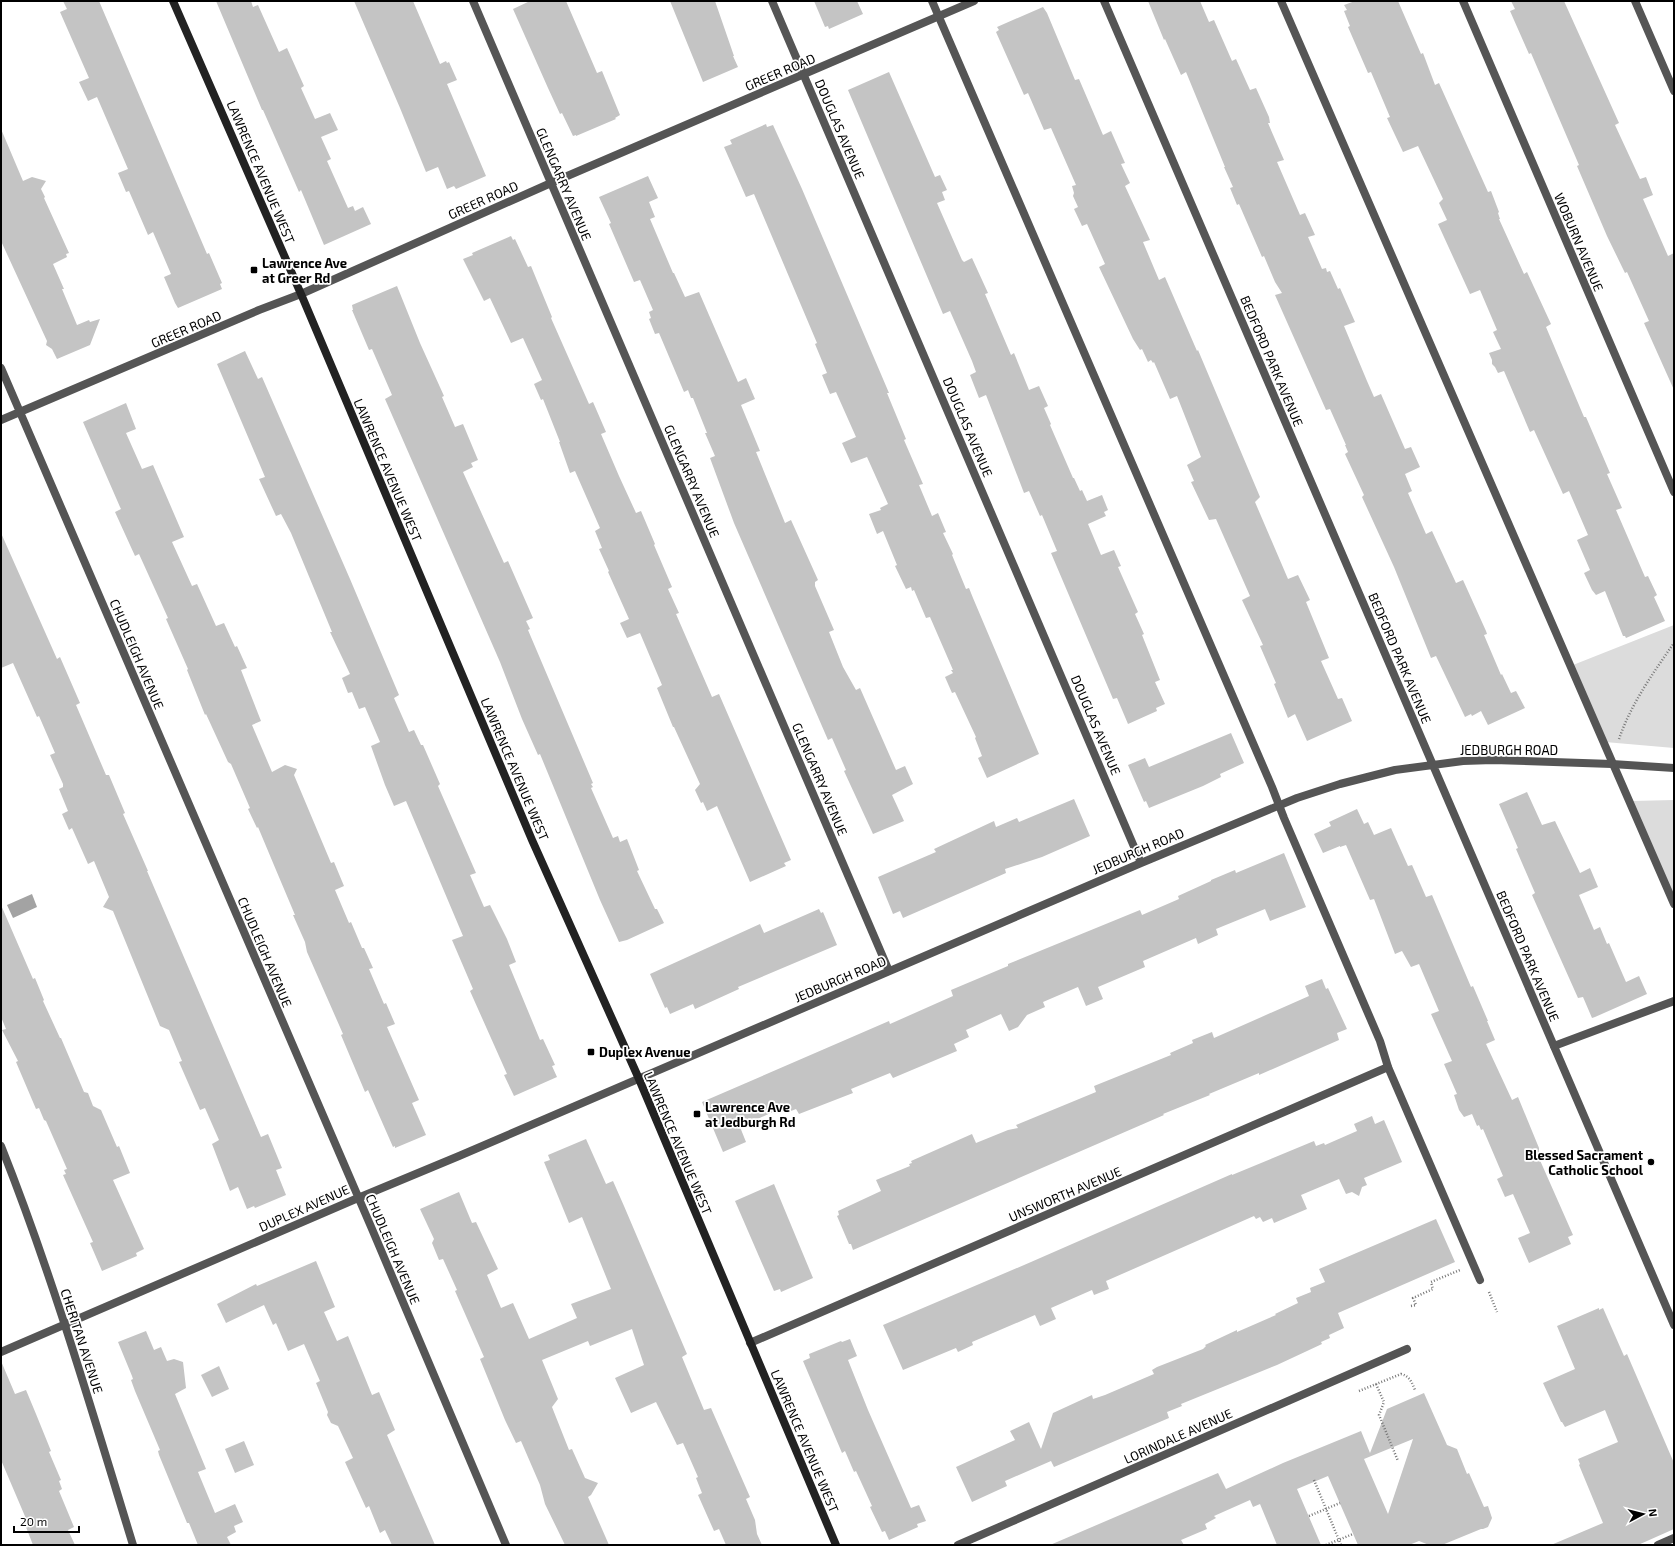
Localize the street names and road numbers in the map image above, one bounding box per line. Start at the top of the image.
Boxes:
street label: GREER ROAD [742,50,818,94]
street label: DOUGLAS AVENUE [812,77,868,181]
street label: LAWRENCE AVENUE WEST [224,98,299,246]
street label: GLENGARRY AVENUE [533,125,595,243]
street label: GREER ROAD [445,177,521,223]
street label: WOBURN AVENUE [1551,190,1607,294]
street label: BEDFORD PARK AVENUE [1237,293,1307,429]
street label: GREER ROAD [148,307,224,351]
street label: DOUGLAS AVENUE [940,375,996,479]
street label: LAWRENCE AVENUE WEST [351,396,426,544]
street label: GLENGARRY AVENUE [661,422,723,540]
street label: BEDFORD PARK AVENUE [1365,590,1435,726]
street label: CHUDLEIGH AVENUE [107,596,167,712]
street label: DOUGLAS AVENUE [1068,673,1124,777]
street label: LAWRENCE AVENUE WEST [478,695,553,843]
street label: GLENGARRY AVENUE [789,720,851,838]
street label: JEDBURGH ROAD [1460,742,1558,758]
street label: JEDBURGH ROAD [1090,824,1186,878]
street label: BEDFORD PARK AVENUE [1493,888,1563,1024]
street label: CHUDLEIGH AVENUE [235,894,295,1010]
street label: JEDBURGH ROAD [792,952,888,1006]
street label: LAWRENCE AVENUE WEST [641,1069,716,1217]
street label: UNSWORTH AVENUE [1006,1163,1124,1225]
street label: DUPLEX AVENUE [256,1181,352,1235]
street label: CHUDLEIGH AVENUE [363,1191,423,1307]
street label: CHERITAN AVENUE [57,1287,107,1395]
street label: LAWRENCE AVENUE WEST [768,1367,843,1515]
street label: LORINDALE AVENUE [1121,1405,1235,1467]

